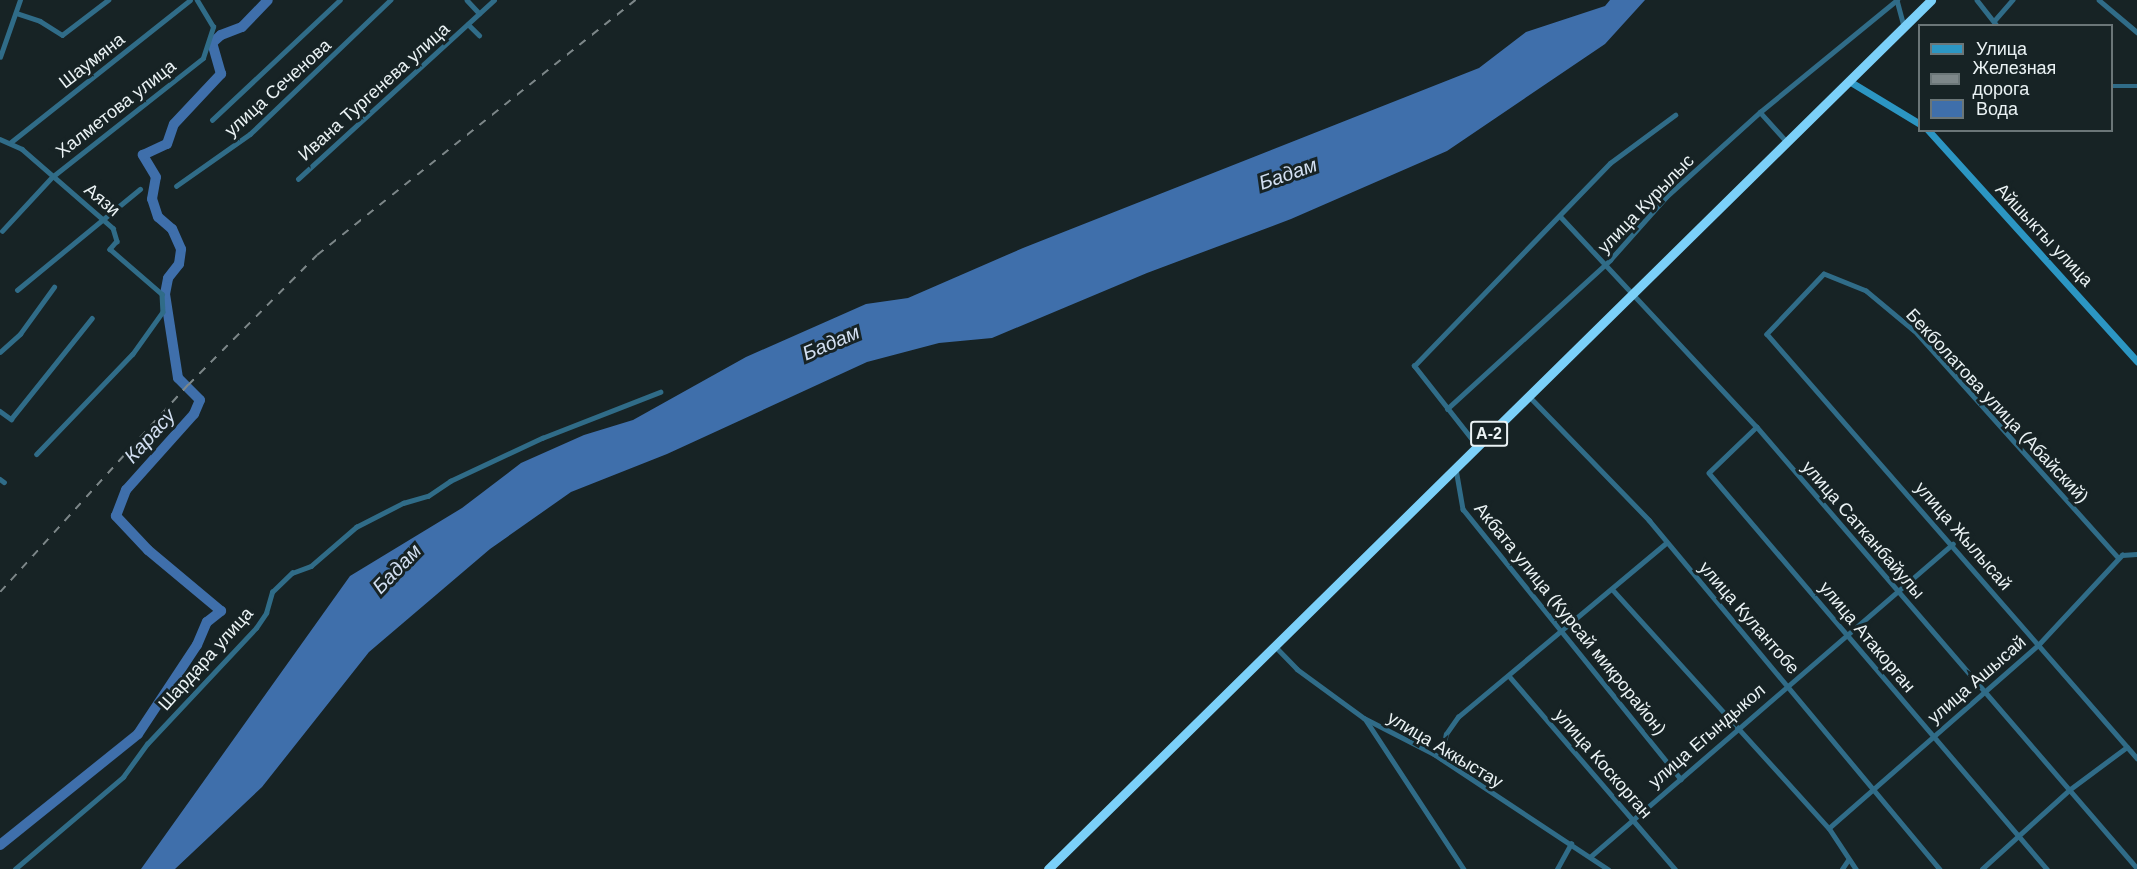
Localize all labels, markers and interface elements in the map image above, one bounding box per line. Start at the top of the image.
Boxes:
street label: Ивана Тургенева улица [294,18,454,166]
legend [1918,24,2113,132]
street label: Шаумяна [55,29,129,93]
street label: улица Сеченова [220,35,336,141]
text: Улица [1976,39,2027,59]
street label: Халметова улица [52,55,180,163]
text: Железная дорога [1972,58,2056,99]
text: Вода [1976,99,2018,119]
street label: улица Курылыс [1593,150,1699,258]
water label: Бадам [1256,153,1320,195]
street label: Аязи [80,179,124,221]
street label: Айшыкты улица [1991,179,2097,291]
street label: Бекболатова улица (Абайский) [1901,304,2093,508]
water label: Бадам [799,320,863,366]
water label: Карасу [119,404,181,468]
road number: A-2 [1470,421,1508,447]
street label: улица Сатканбайулы [1797,457,1929,603]
street label: улица Жылысай [1910,477,2016,595]
street label: Акбата улица (Курсай микрорайон) [1469,498,1671,740]
water label: Бадам [368,539,426,599]
street label: улица Кулантобе [1694,557,1804,679]
street label: улица Атакорган [1814,577,1920,697]
street label: Шардара улица [154,603,258,715]
street label: улица Ашысай [1924,632,2030,728]
street label: улица Егындыкол [1644,679,1770,793]
street label: улица Коскорган [1550,705,1656,823]
street label: улица Аккыстау [1383,707,1507,793]

